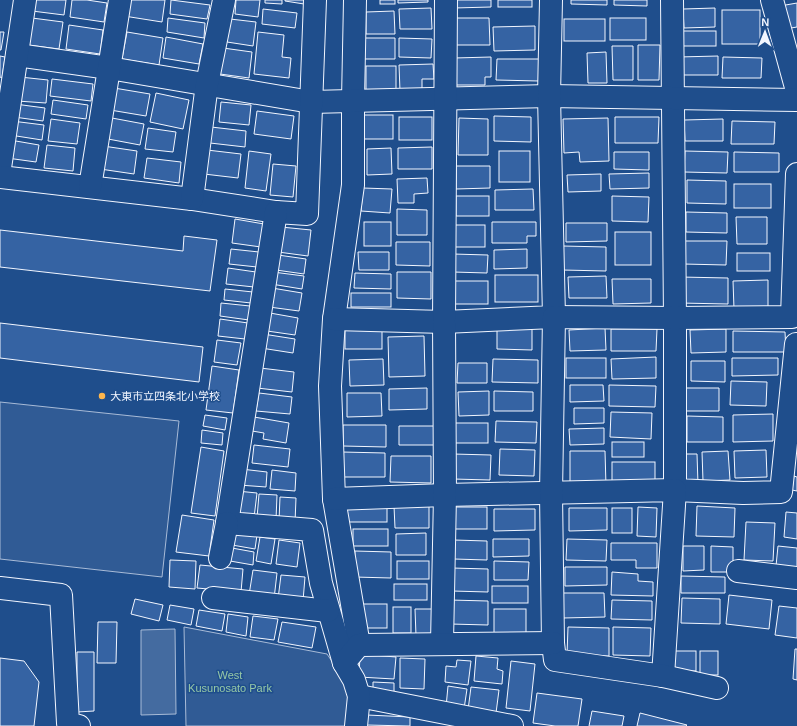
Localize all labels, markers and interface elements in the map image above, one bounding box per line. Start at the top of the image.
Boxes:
north arrow [745,12,785,52]
text: N [761,16,769,28]
place label: 大東市立四条北小学校 [110,390,220,402]
marker: 大東市立四条北小学校 [97,391,107,401]
park label: West Kusunosato Park [188,669,272,694]

